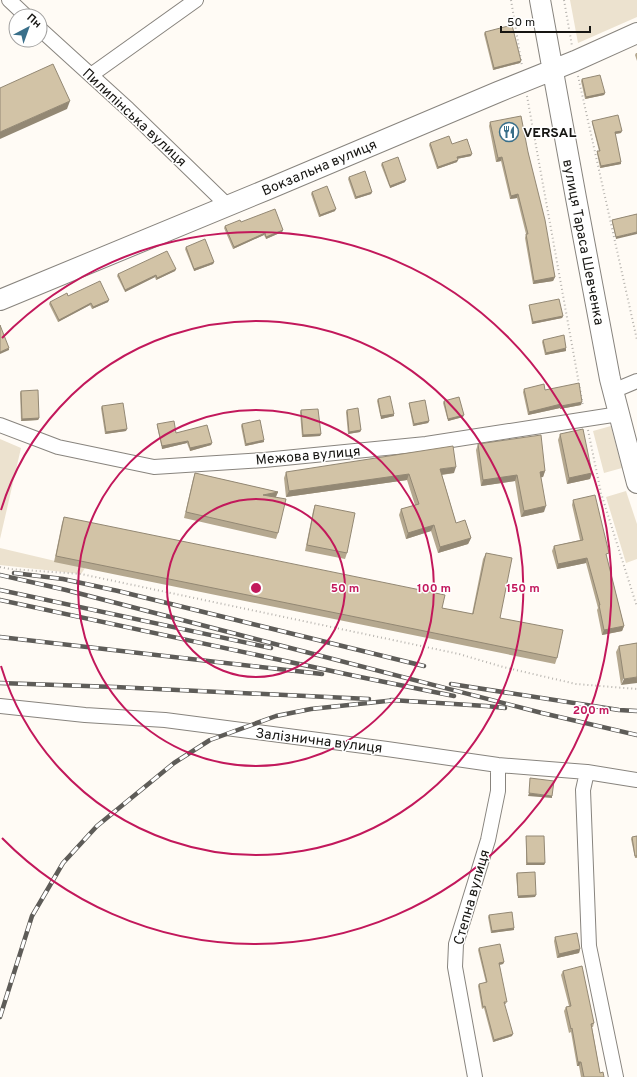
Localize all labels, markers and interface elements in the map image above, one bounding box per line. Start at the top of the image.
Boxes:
north arrow [8,8,48,48]
scale bar [501,8,590,34]
text: Пн [24,11,44,31]
text: 50 m [507,15,535,31]
street label: Пилипінська вулиця [78,65,190,171]
restaurant icon: VERSAL [498,121,520,143]
place label: VERSAL [523,125,576,142]
street label: Вокзальна вулиця [259,136,380,200]
street label: вулиця Тараса Шевченка [558,158,607,327]
street label: Межова вулиця [255,443,361,470]
centre of rings [249,581,263,595]
text: 50 m [331,581,359,597]
text: 100 m [417,581,451,597]
text: 150 m [506,581,540,597]
text: 200 m [573,703,609,719]
street label: Залізнична вулиця [254,725,383,758]
street label: Степна вулиця [451,848,494,947]

